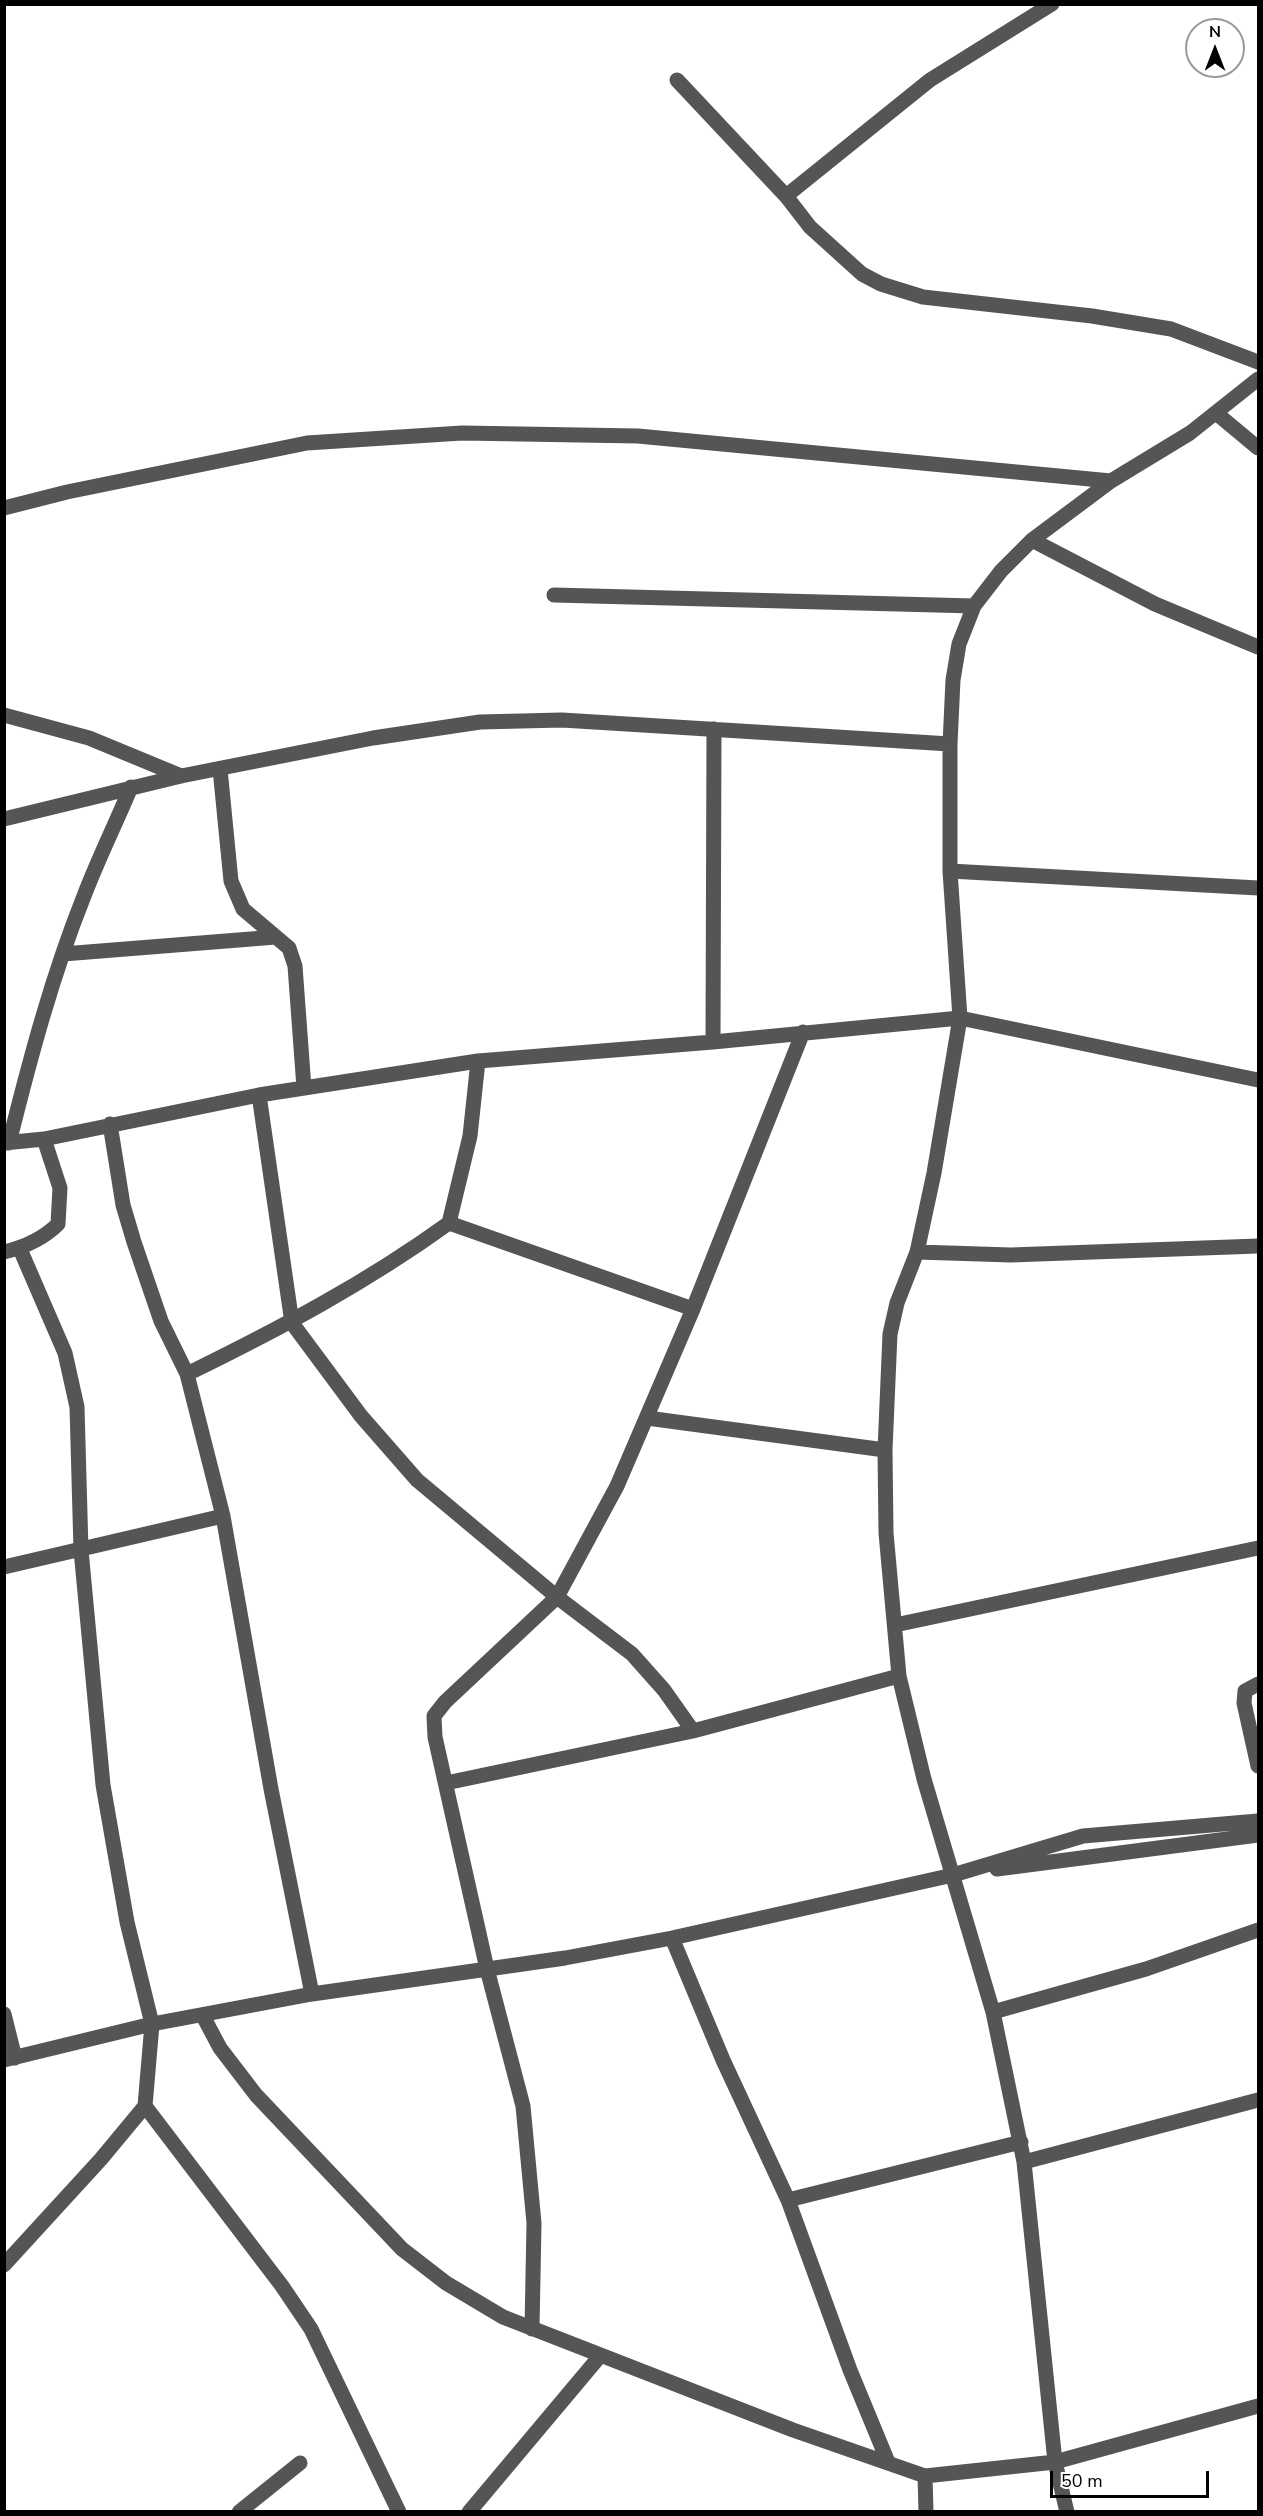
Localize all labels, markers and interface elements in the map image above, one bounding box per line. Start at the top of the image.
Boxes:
north arrow [1185,18,1245,78]
text: N [1209,21,1221,43]
scale bar [1053,2459,1212,2497]
text: 50 m [1061,2469,1103,2493]

